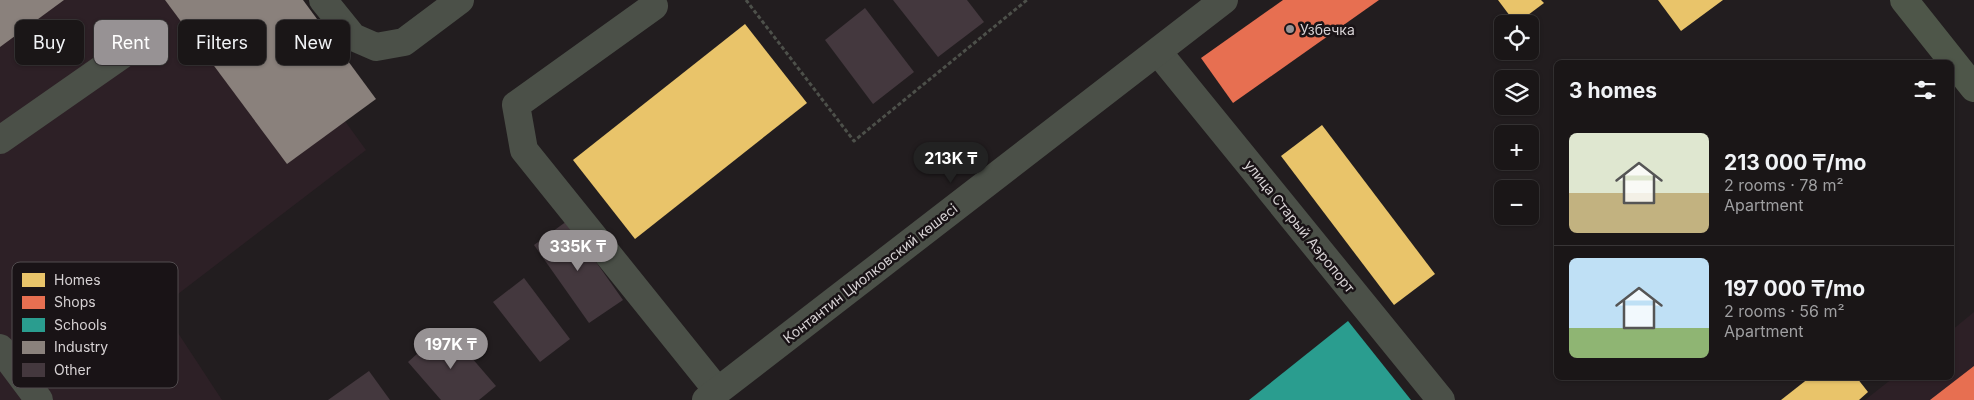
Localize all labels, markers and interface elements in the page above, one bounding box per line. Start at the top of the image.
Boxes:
map controls [1494,15,1539,225]
button: locate [1494,15,1539,60]
chip: Buy [15,20,84,65]
chip: Rent [94,20,168,65]
chip: Filters [178,20,266,65]
chip: New [276,20,350,65]
place label: Узбечка [1300,21,1355,38]
marker: Узбечка [1284,23,1296,35]
button: layers [1494,70,1539,115]
icon: filters [1911,76,1939,104]
text: 3 homes [1569,78,1657,103]
button: + [1494,125,1539,170]
pin: 213K ₸ [910,142,992,184]
text: 213K ₸ [924,148,978,168]
text: 213 000 ₸/mo [1724,150,1867,175]
icon: home [1609,153,1669,213]
street label: улица Старый Аэропорт [1241,156,1359,296]
text: 2 rooms · 78 m² [1724,175,1844,195]
button: − [1494,180,1539,225]
text: Apartment [1724,195,1804,215]
street label: Контантин Циолковский көшесі [779,200,961,346]
pin: 335K ₸ [537,230,619,272]
text: 335K ₸ [550,236,606,256]
legend [12,262,178,388]
text: Homes [54,271,101,288]
text: 197 000 ₸/mo [1724,276,1865,301]
icon: home [1609,278,1669,338]
text: Shops [54,293,96,310]
text: 2 rooms · 56 m² [1724,301,1845,321]
text: Schools [54,316,107,333]
text: Apartment [1724,321,1804,341]
pin: 197K ₸ [410,328,492,370]
text: 197K ₸ [425,334,477,354]
text: Industry [54,338,108,355]
text: Other [54,361,91,378]

